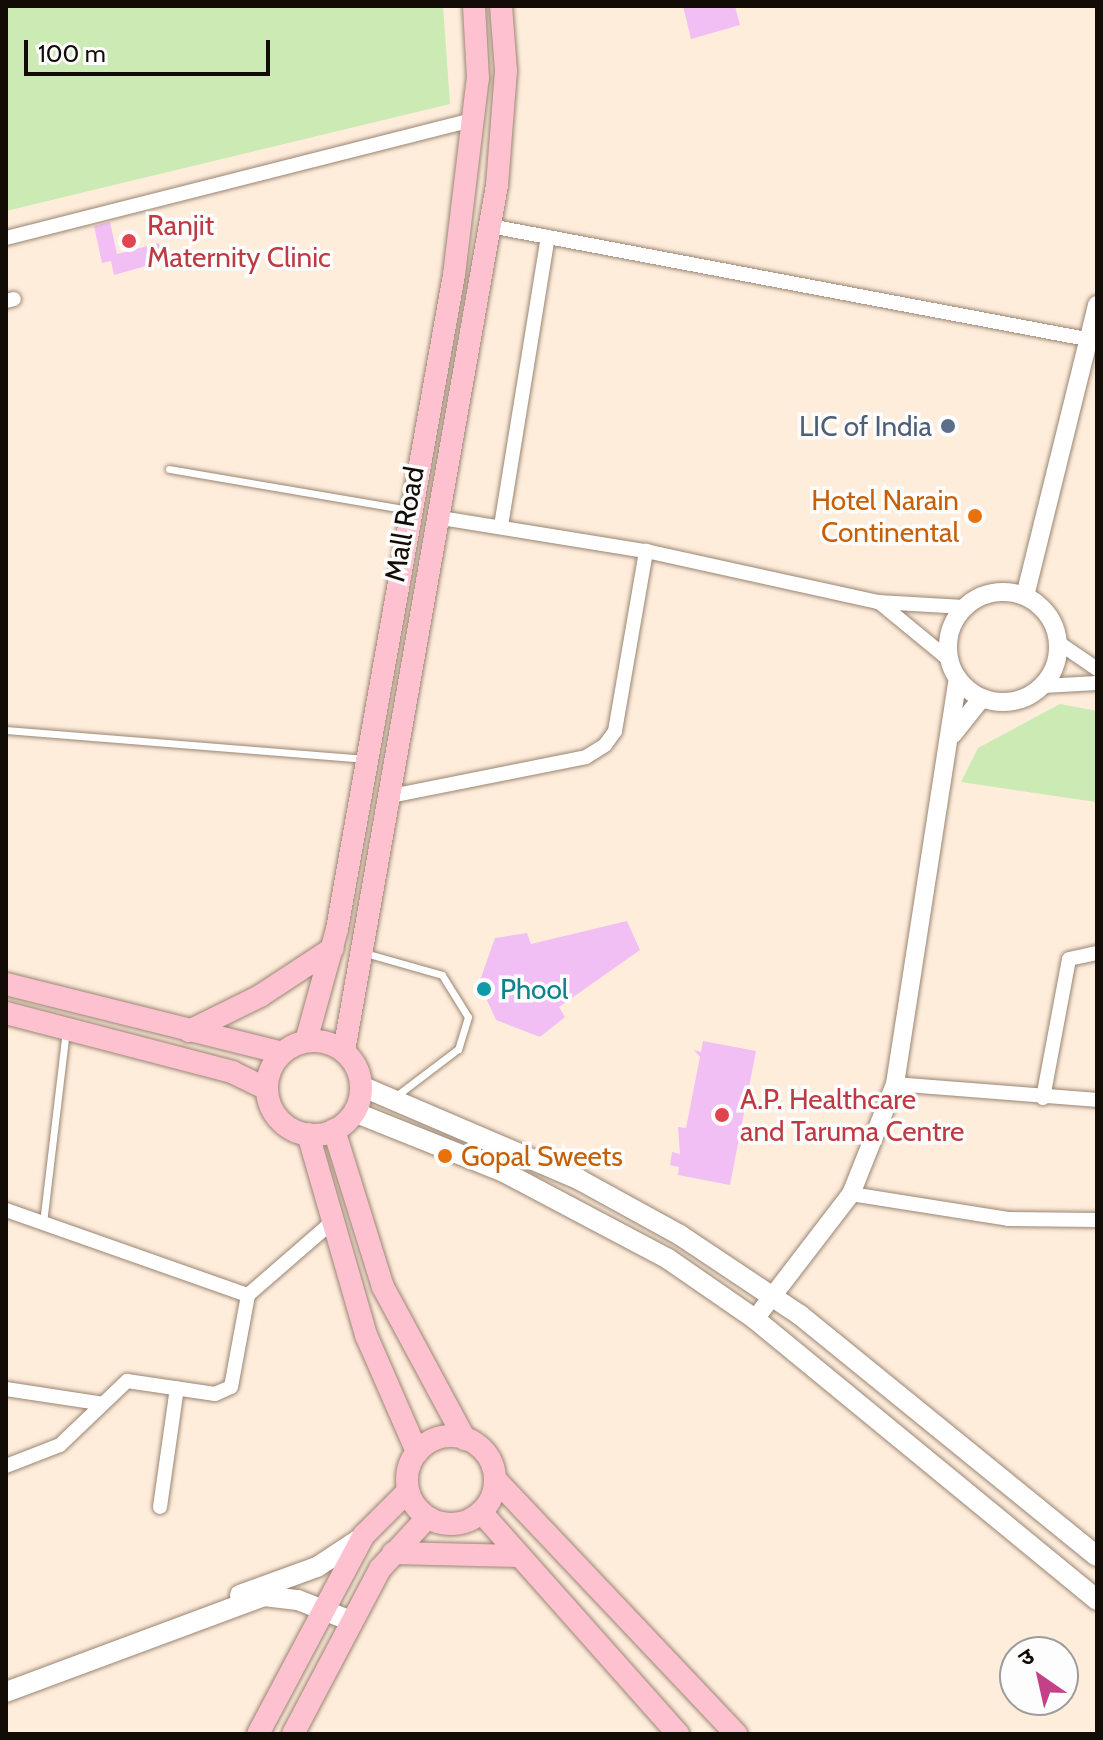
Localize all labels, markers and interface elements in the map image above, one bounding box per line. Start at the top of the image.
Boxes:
scale bar [28,24,274,74]
text: 100 m [38,39,106,68]
place label: Ranjit Maternity Clinic [147,208,331,274]
marker: Ranjit Maternity Clinic [118,230,140,252]
place label: LIC of India [799,409,932,443]
marker: LIC of India [939,417,957,435]
street label: Mall Road [377,464,431,584]
place label: Hotel Narain Continental [811,483,959,549]
marker: Hotel Narain Continental [966,507,984,525]
place label: Phool [500,972,568,1006]
marker: Phool [475,980,493,998]
place label: A.P. Healthcare and Taruma Centre [740,1082,964,1148]
marker: A.P. Healthcare and Taruma Centre [711,1104,733,1126]
place label: Gopal Sweets [461,1139,623,1173]
marker: Gopal Sweets [436,1147,454,1165]
north arrow [999,1636,1079,1716]
text: उ [1014,1643,1039,1672]

